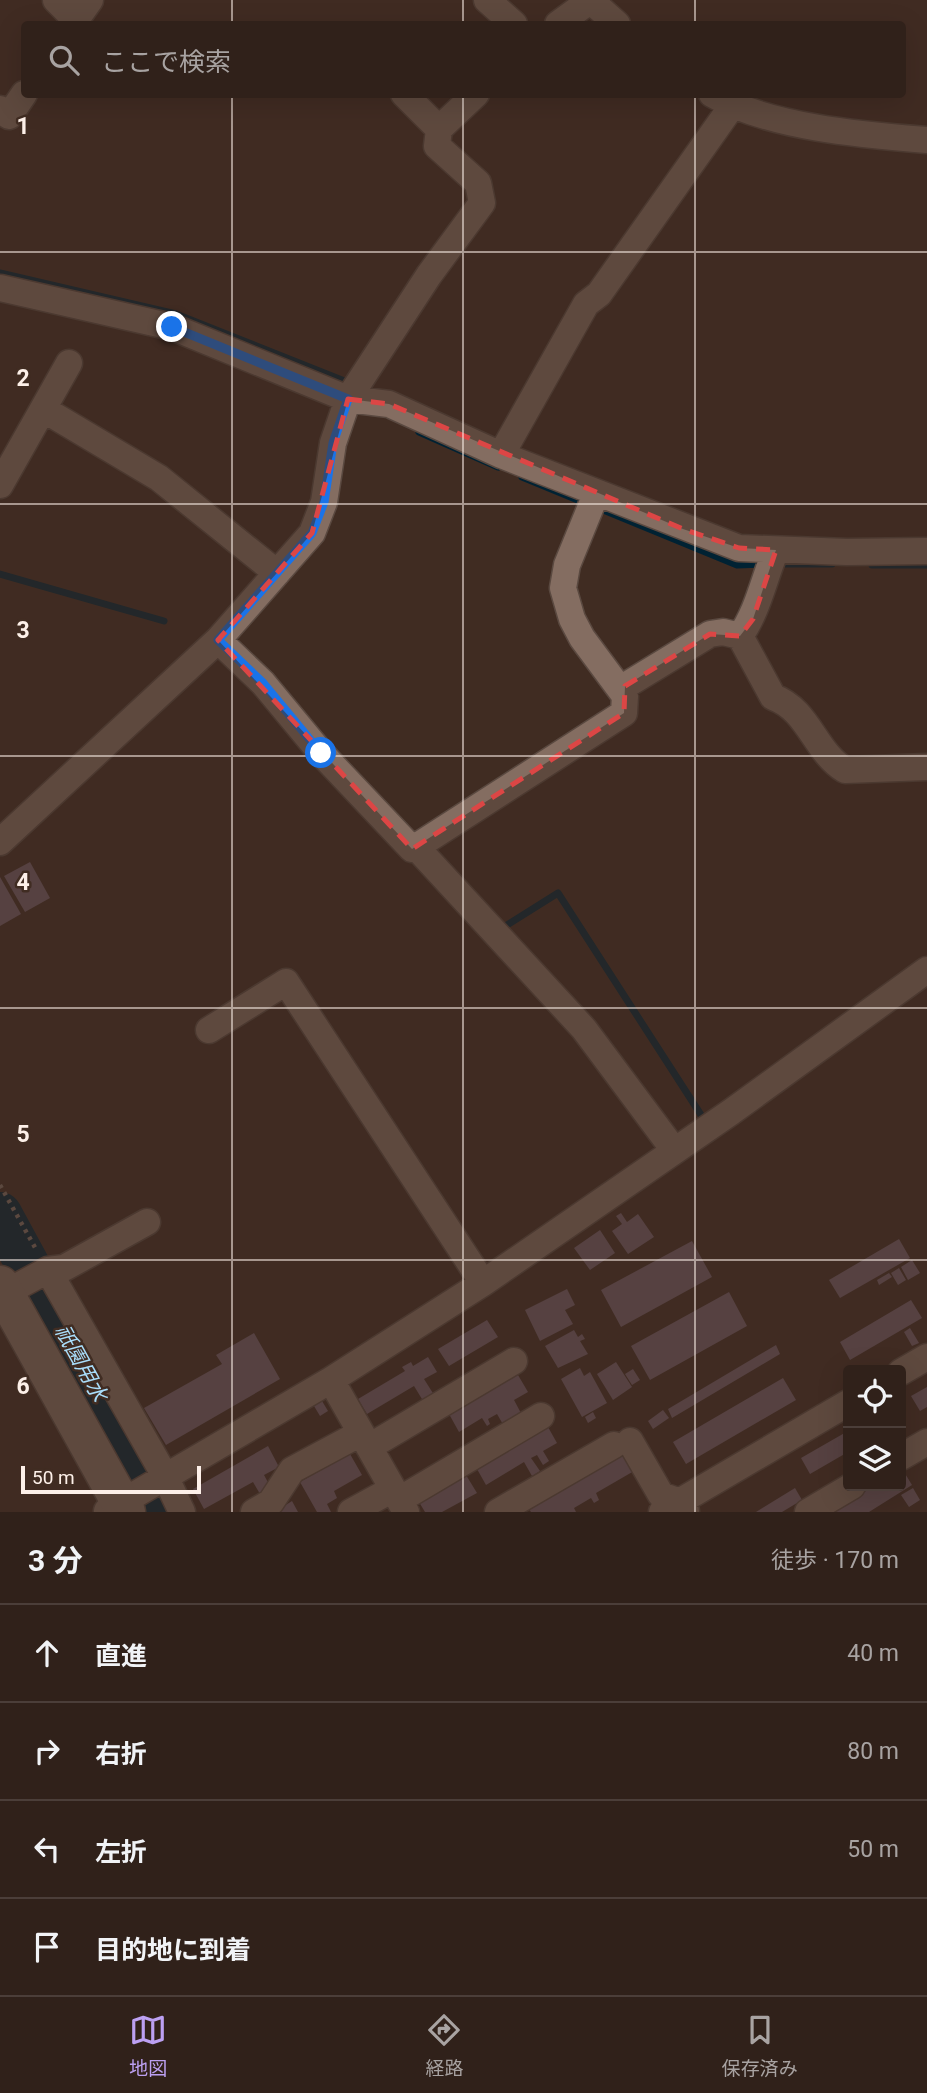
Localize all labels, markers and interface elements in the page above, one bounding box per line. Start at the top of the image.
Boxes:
search box [21,21,906,98]
icon: search [45,41,83,79]
text: ここで検索 [101,47,231,77]
text: 1 [16,113,30,140]
route end [156,311,187,342]
text: 2 [16,365,30,392]
text: 3 [16,617,30,644]
route start [305,737,336,768]
text: 4 [16,869,30,896]
text: 5 [16,1121,30,1148]
water label: 祇園用水 [50,1320,113,1407]
map controls [843,1365,906,1491]
button: locate [843,1365,906,1428]
text: 6 [16,1373,30,1400]
button: layers [843,1428,906,1491]
scale bar [21,1463,201,1495]
text: 50 m [32,1466,75,1489]
text: 3 分 [28,1543,83,1578]
text: 徒歩 · 170 m [771,1547,899,1574]
icon: ahead [28,1634,66,1672]
text: 40 m [847,1640,899,1667]
text: 直進 [95,1641,147,1671]
icon: right [28,1732,66,1770]
text: 80 m [847,1738,899,1765]
text: 右折 [95,1739,147,1769]
icon: left [28,1830,66,1868]
text: 50 m [847,1836,899,1863]
text: 左折 [95,1837,147,1867]
icon: arrive [28,1928,66,1966]
text: 目的地に到着 [95,1935,251,1965]
tab: 地図 [129,2011,167,2080]
tab: 経路 [425,2011,464,2080]
tab: 保存済み [722,2011,798,2080]

